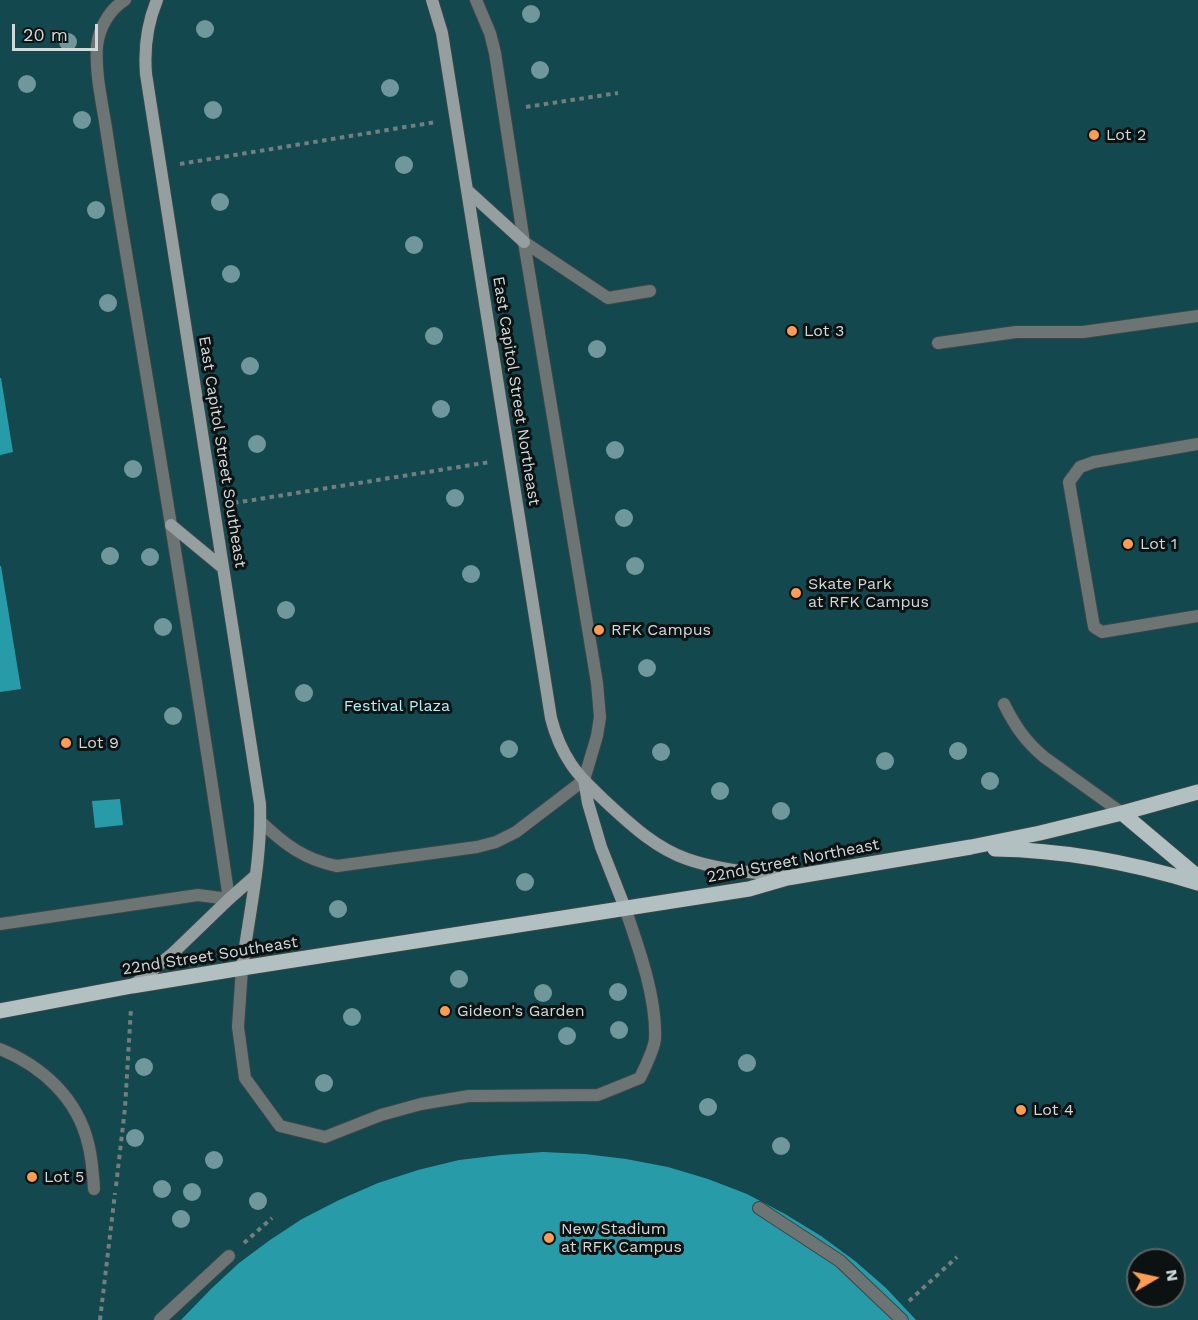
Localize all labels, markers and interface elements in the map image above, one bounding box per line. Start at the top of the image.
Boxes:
scale bar [15,12,100,50]
text: 20 m [23,24,68,45]
place label: Lot 2 [1106,125,1146,145]
marker: Lot 2 [1087,128,1101,142]
street label: East Capitol Street Northeast [488,275,544,507]
place label: Lot 3 [804,321,844,341]
marker: Lot 3 [785,324,799,338]
street label: East Capitol Street Southeast [194,335,250,569]
place label: Lot 1 [1140,534,1177,554]
marker: Lot 1 [1121,537,1135,551]
place label: Skate Park at RFK Campus [808,574,929,612]
marker: Skate Park at RFK Campus [789,586,803,600]
place label: RFK Campus [611,620,711,640]
marker: RFK Campus [592,623,606,637]
park label: Festival Plaza [344,696,450,716]
place label: Lot 9 [78,733,119,753]
marker: Lot 9 [59,736,73,750]
street label: 22nd Street Northeast [705,835,881,887]
street label: 22nd Street Southeast [121,933,299,979]
place label: Gideon's Garden [457,1001,585,1021]
marker: Gideon's Garden [438,1004,452,1018]
place label: Lot 4 [1033,1100,1074,1120]
marker: Lot 4 [1014,1103,1028,1117]
place label: Lot 5 [44,1167,84,1187]
marker: Lot 5 [25,1170,39,1184]
place label: New Stadium at RFK Campus [561,1219,682,1257]
marker: New Stadium at RFK Campus [542,1231,556,1245]
north arrow [1126,1248,1186,1308]
text: N [1162,1268,1183,1283]

